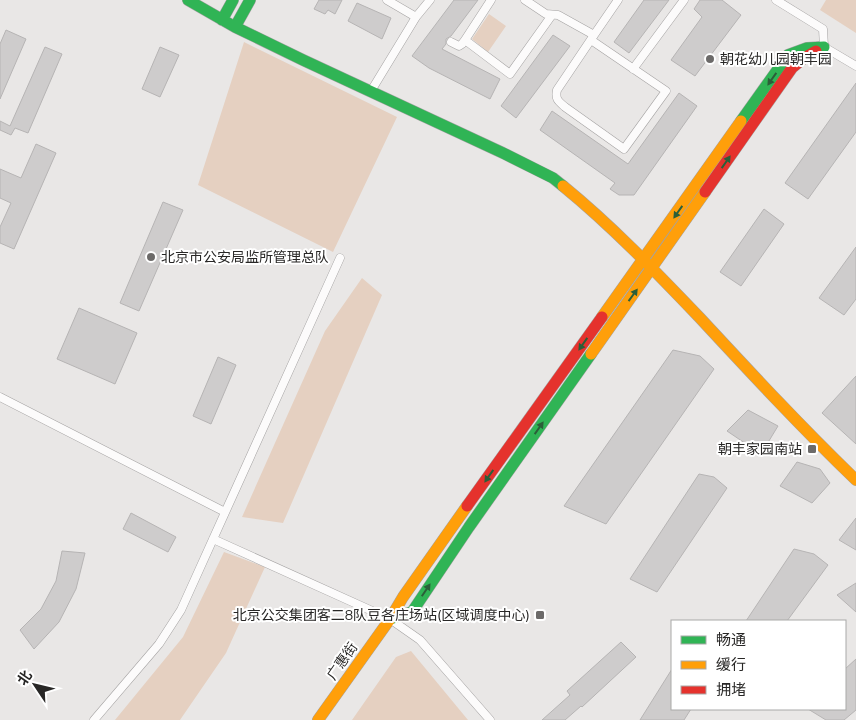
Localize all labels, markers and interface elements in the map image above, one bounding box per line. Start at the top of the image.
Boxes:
place label: 朝花幼儿园朝丰园 [720,50,832,68]
marker: 朝花幼儿园朝丰园 [704,53,716,65]
one-way arrow [766,72,777,85]
one-way arrow [721,156,731,169]
one-way arrow [673,205,683,219]
place label: 北京市公安局监所管理总队 [161,248,329,266]
marker: 北京市公安局监所管理总队 [145,251,157,263]
one-way arrow [628,289,638,302]
one-way arrow [578,337,588,351]
one-way arrow [534,421,544,435]
place label: 朝丰家园南站 [718,440,802,458]
marker: 朝丰家园南站 [806,443,818,455]
one-way arrow [484,470,494,483]
one-way arrow [421,584,431,597]
place label: 北京公交集团客二8队豆各庄场站(区域调度中心) [233,606,530,624]
marker: 北京公交集团客二8队豆各庄场站(区域调度中心) [534,609,546,621]
legend [671,620,846,710]
text: 畅通 [716,630,746,649]
street label: 广惠街 [323,639,361,683]
text: 缓行 [716,655,746,674]
north arrow [10,660,60,710]
text: 北 [13,667,36,688]
text: 拥堵 [716,680,746,699]

